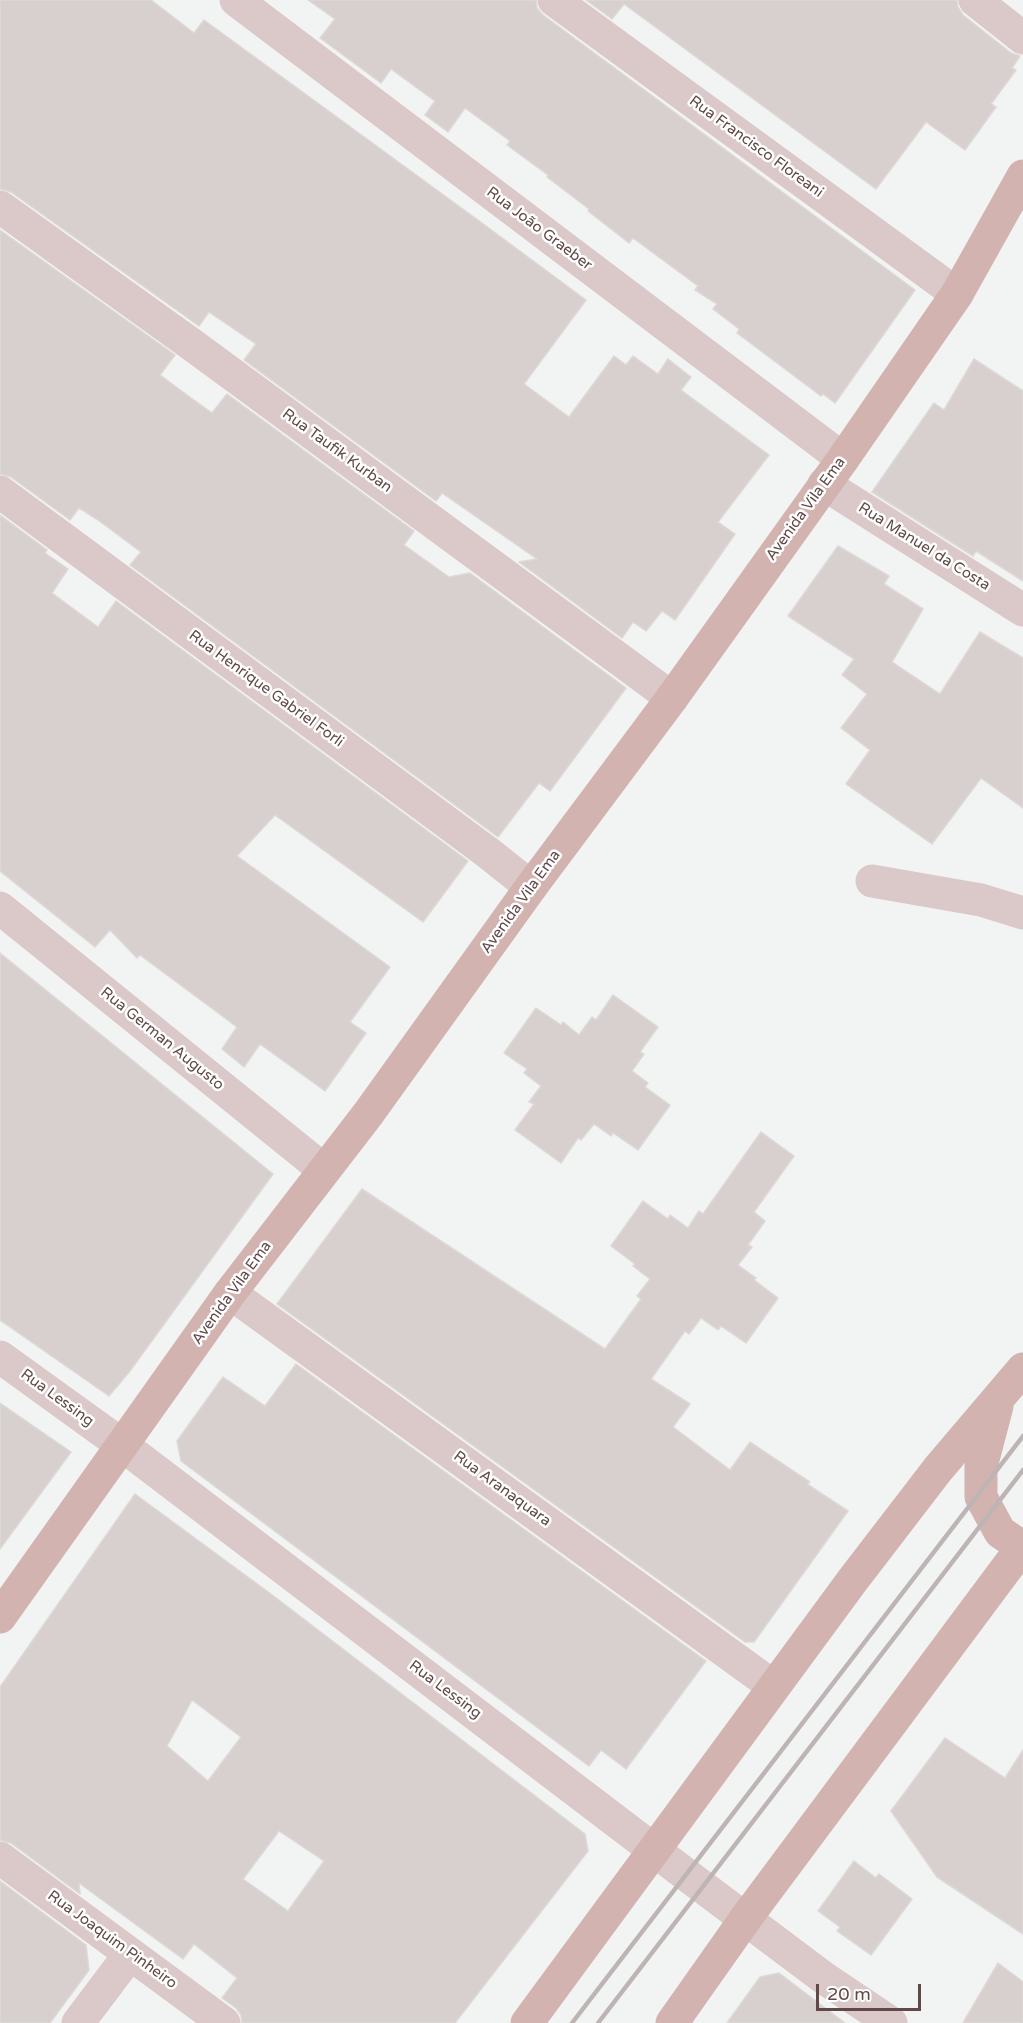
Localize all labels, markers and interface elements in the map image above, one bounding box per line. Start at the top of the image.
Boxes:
street label: Rua Francisco Floreani [685,92,827,202]
street label: Rua João Graeber [483,183,595,275]
street label: Rua Taufik Kurban [279,405,395,497]
street label: Avenida Vila Ema [762,454,850,564]
street label: Rua Manuel da Costa [855,499,993,595]
street label: Rua Henrique Gabriel Forli [185,627,347,751]
street label: Avenida Vila Ema [477,847,565,957]
street label: Rua German Augusto [97,984,227,1094]
street label: Avenida Vila Ema [188,1238,276,1348]
street label: Rua Lessing [17,1365,97,1431]
street label: Rua Aranaquara [450,1448,554,1530]
street label: Rua Lessing [405,1657,485,1723]
street label: Rua Joaquim Pinheiro [44,1887,180,1993]
scale bar [819,1972,924,2010]
text: 20 m [827,1983,871,2005]

